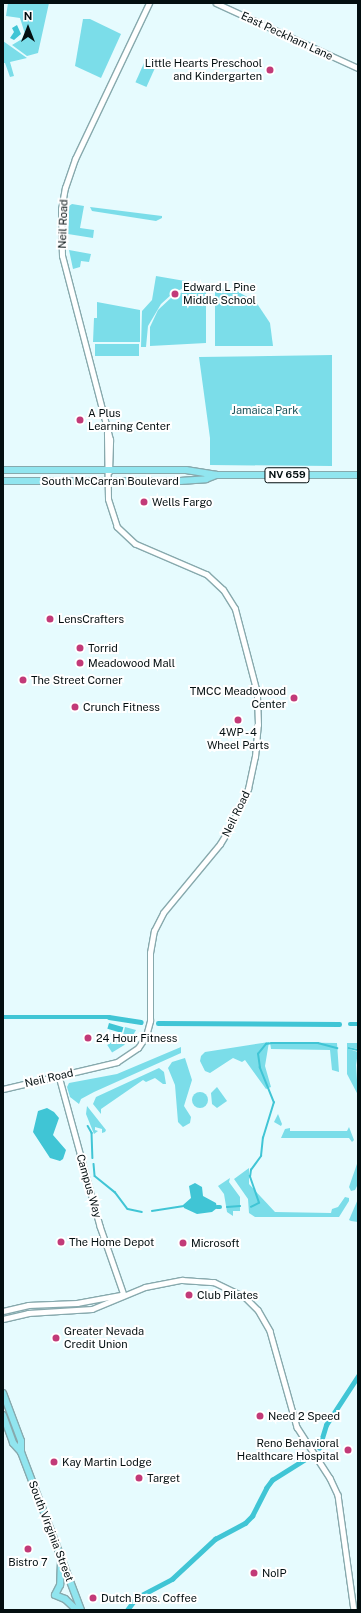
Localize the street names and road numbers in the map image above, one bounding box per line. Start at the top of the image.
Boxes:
street label: East Peckham Lane [239,9,335,63]
street label: Neil Road [56,199,70,249]
road number: NV 659 [264,467,310,483]
street label: South McCarran Boulevard [41,474,179,488]
street label: Neil Road [219,789,253,839]
street label: Neil Road [23,1066,75,1090]
street label: Campus Way [74,1152,104,1220]
street label: South Virginia Street [26,1479,76,1583]

